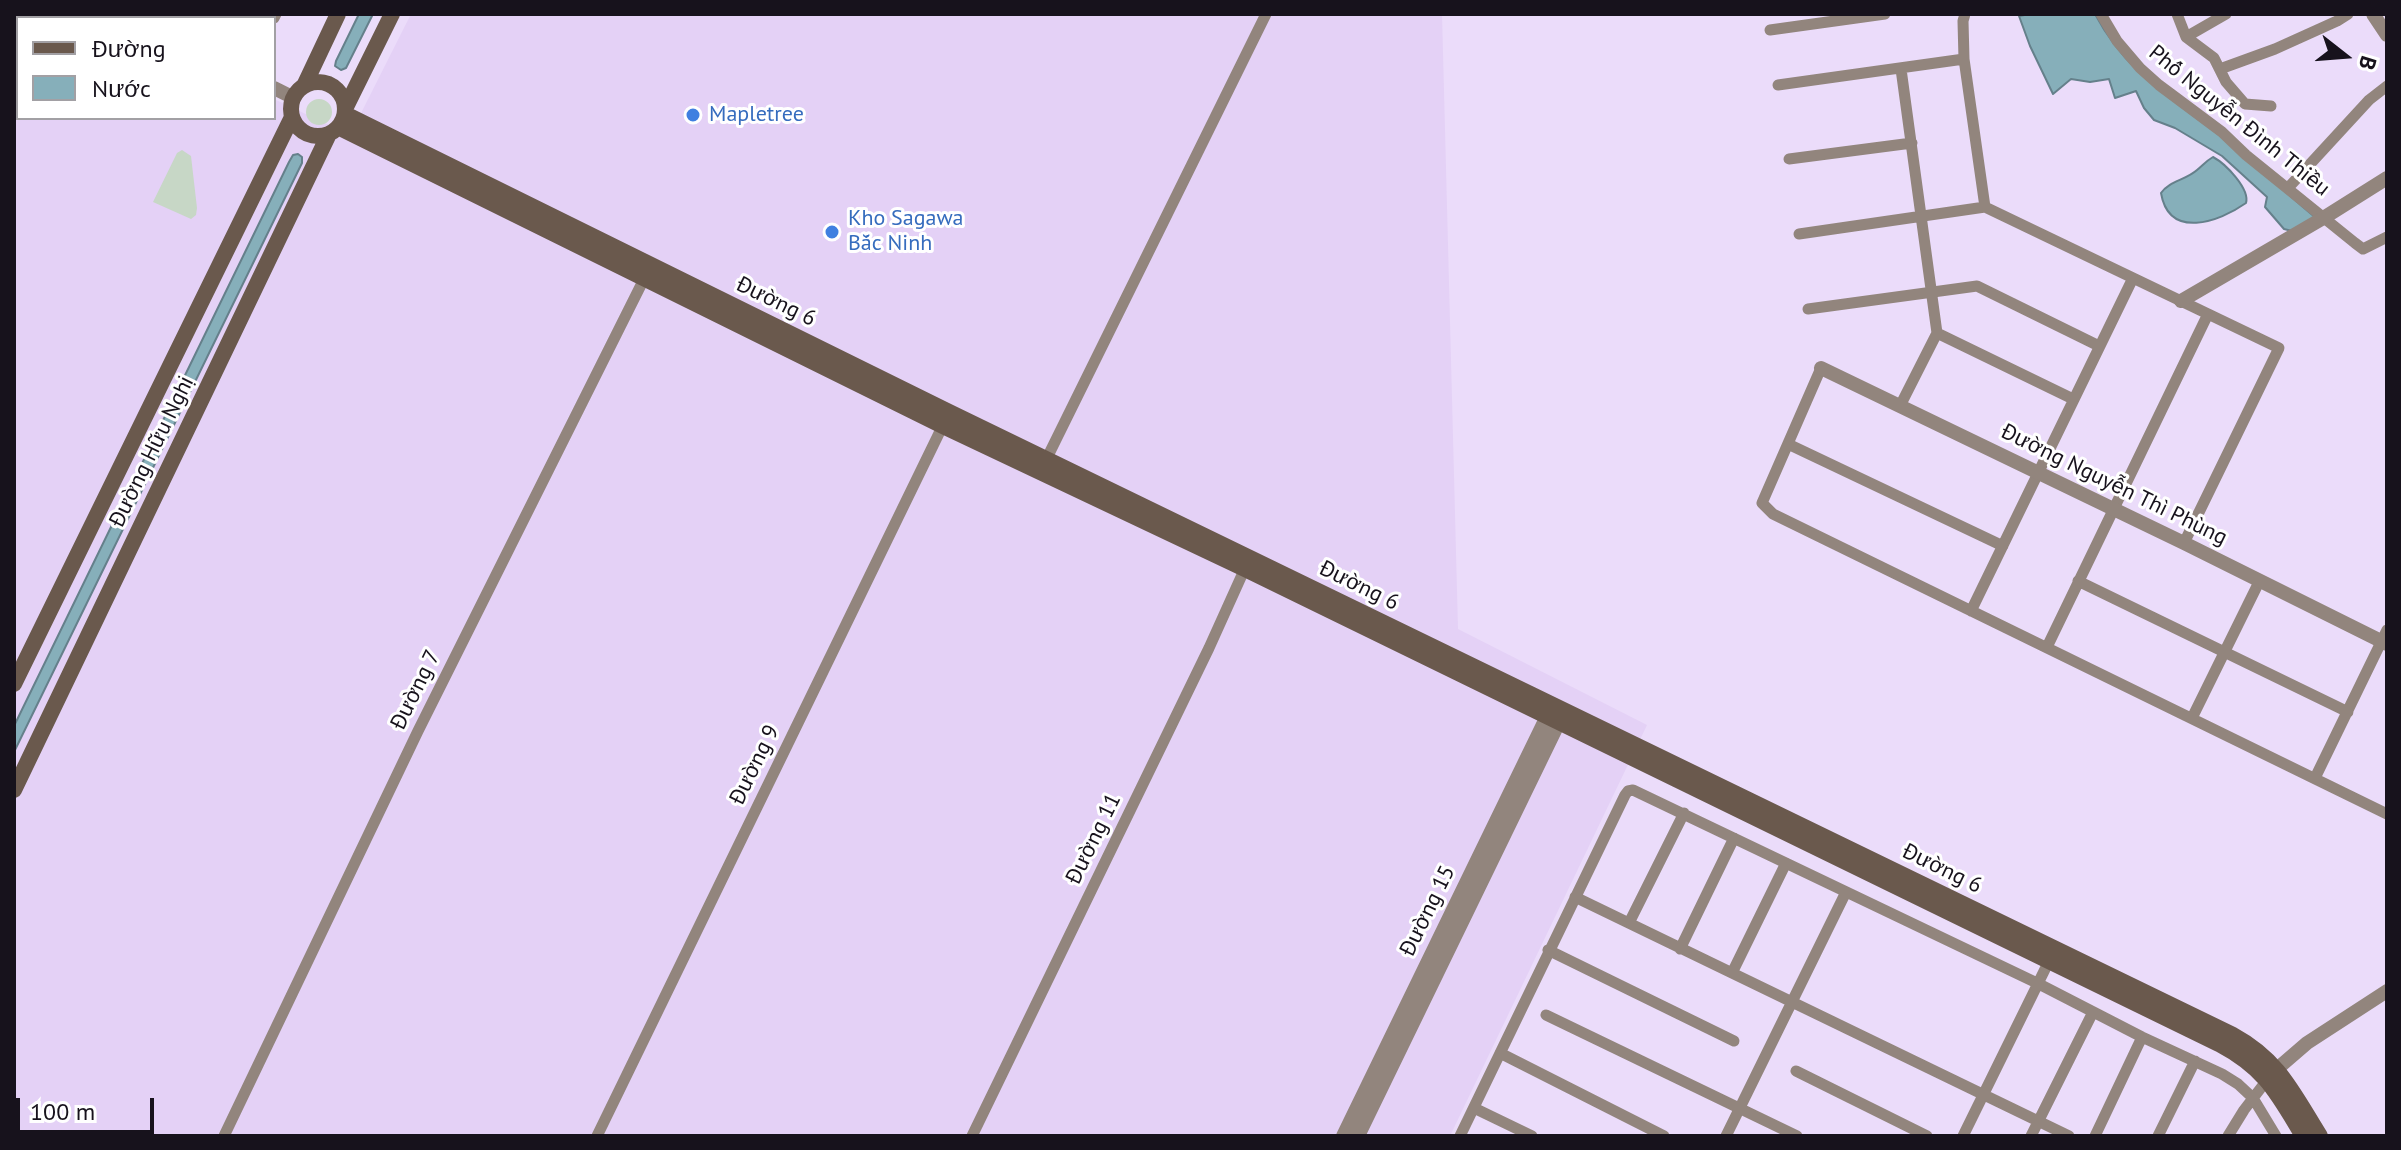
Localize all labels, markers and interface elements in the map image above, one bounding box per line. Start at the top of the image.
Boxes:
legend [16,16,276,120]
north arrow [2305,16,2385,96]
text: Đường [92,33,166,64]
street label: Phố Nguyễn Đình Thiều [2143,40,2335,202]
text: B [2353,53,2383,73]
text: Nước [92,73,151,104]
place label: Mapletree [709,102,804,128]
marker: Mapletree [684,106,702,124]
place label: Kho Sagawa Bắc Ninh [848,206,964,258]
marker: Kho Sagawa Bắc Ninh [823,223,841,241]
street label: Đường 6 [732,271,820,333]
street label: Đường Hữu Nghị [104,372,200,532]
street label: Đường Nguyễn Thì Phùng [1997,419,2231,551]
street label: Đường 6 [1315,555,1403,617]
street label: Đường 7 [385,646,447,734]
street label: Đường 9 [724,721,786,809]
street label: Đường 11 [1061,789,1127,889]
street label: Đường 6 [1898,838,1986,900]
street label: Đường 15 [1395,861,1461,961]
scale bar [20,1082,158,1132]
text: 100 m [30,1096,95,1127]

